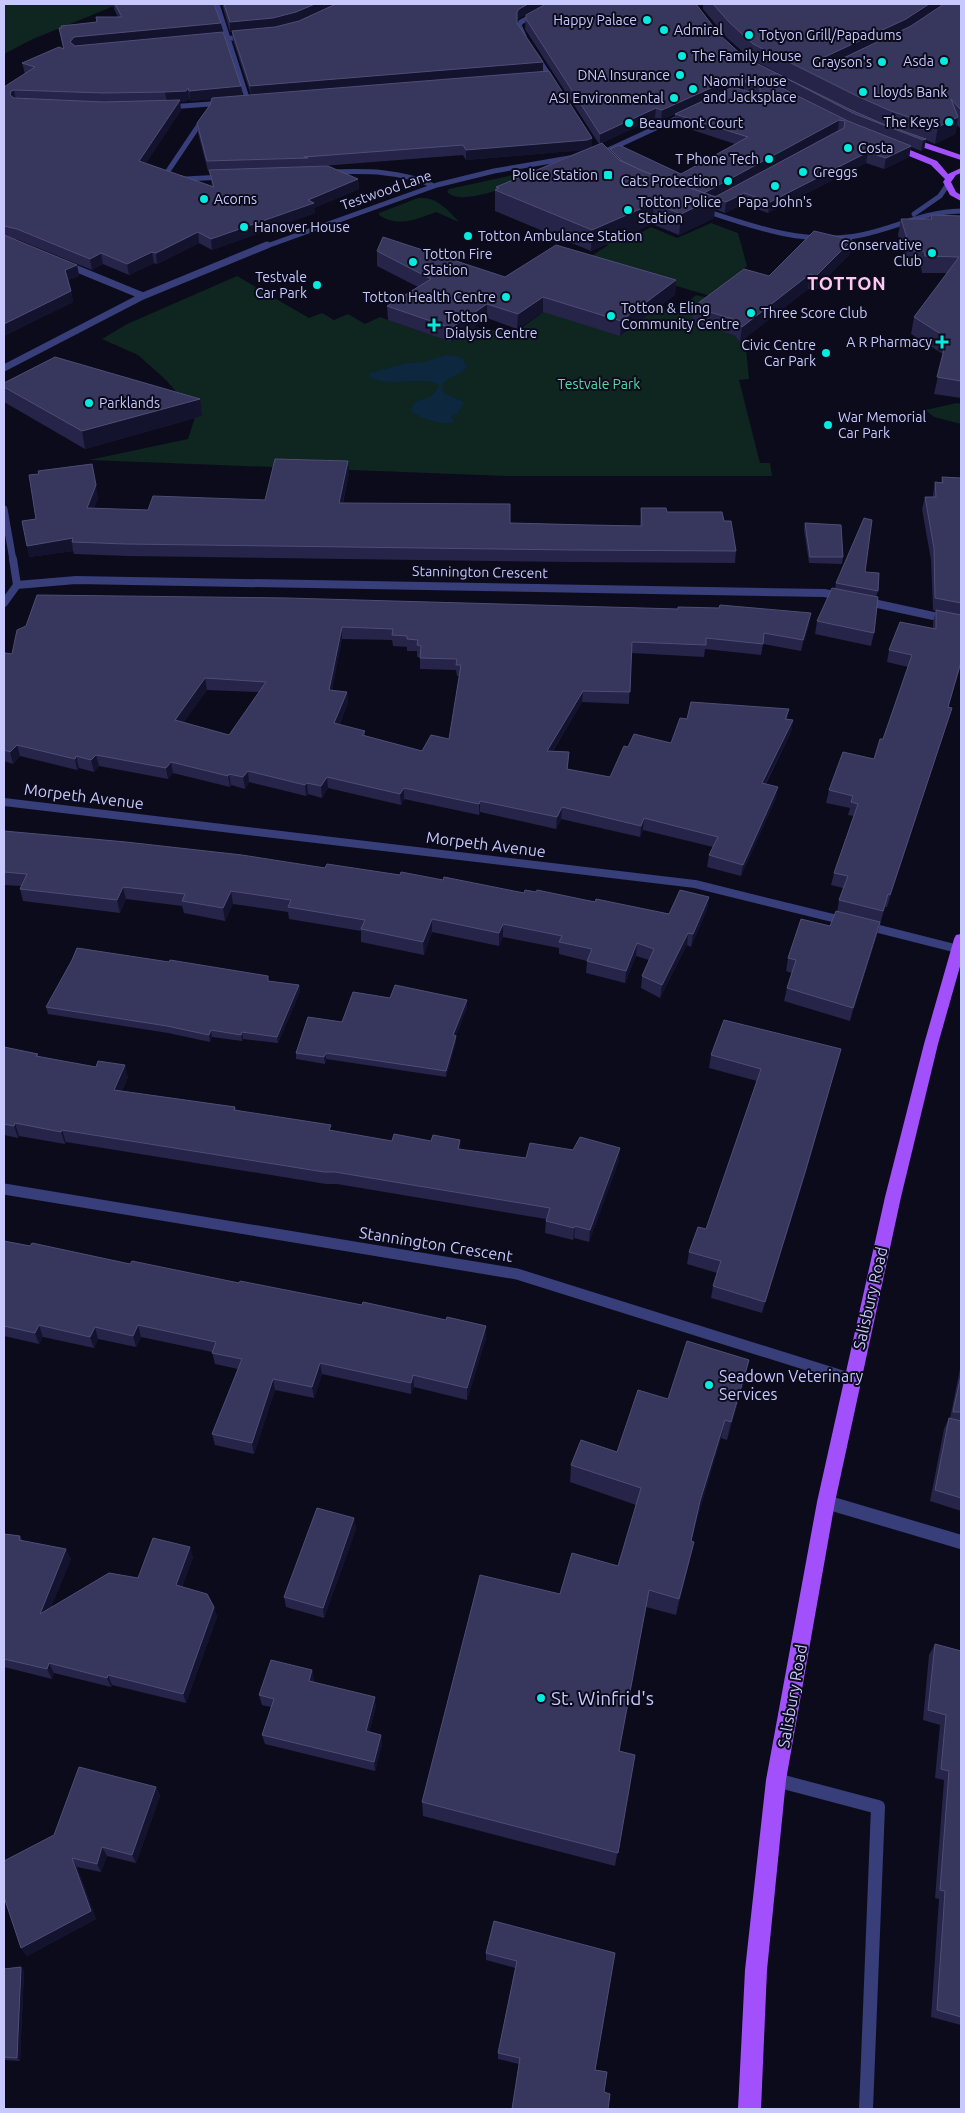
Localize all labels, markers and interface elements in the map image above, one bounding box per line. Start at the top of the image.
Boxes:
place label: Happy Palace [553,12,637,28]
marker: Happy Palace [641,14,653,26]
place label: Admiral [674,22,723,38]
marker: Admiral [658,24,670,36]
place label: Totyon Grill/Papadums [759,27,902,43]
marker: Totyon Grill/Papadums [743,29,755,41]
place label: The Family House [692,48,802,64]
marker: The Family House [676,50,688,62]
place label: Asda [903,53,934,69]
place label: Grayson's [812,54,872,70]
marker: Asda [938,55,950,67]
marker: Grayson's [876,56,888,68]
place label: DNA Insurance [577,67,670,83]
marker: DNA Insurance [674,69,686,81]
place label: Naomi House and Jacksplace [703,73,797,105]
marker: Naomi House and Jacksplace [687,83,699,95]
place label: Lloyds Bank [873,84,947,100]
marker: Lloyds Bank [857,86,869,98]
place label: ASI Environmental [549,90,664,106]
marker: ASI Environmental [668,92,680,104]
place label: The Keys [883,114,939,130]
place label: Beaumont Court [639,115,744,131]
marker: The Keys [943,116,955,128]
marker: Beaumont Court [623,117,635,129]
place label: Costa [858,140,894,156]
marker: Costa [842,142,854,154]
place label: T Phone Tech [675,151,759,167]
marker: T Phone Tech [763,153,775,165]
place label: Greggs [813,164,857,180]
marker: Greggs [797,166,809,178]
street label: Testwood Lane [338,167,434,213]
place label: Police Station [512,167,598,183]
marker: Police Station [602,169,614,181]
place label: Cats Protection [621,173,718,189]
marker: Cats Protection [722,175,734,187]
marker: Papa John's [769,180,781,192]
place label: Acorns [214,191,257,207]
marker: Acorns [198,193,210,205]
place label: Totton Police Station [638,194,721,226]
place label: Papa John's [738,194,812,210]
marker: Totton Police Station [622,204,634,216]
place label: Hanover House [254,219,350,235]
marker: Hanover House [238,221,250,233]
place label: Totton Ambulance Station [478,228,642,244]
marker: Totton Ambulance Station [462,230,474,242]
place label: Conservative Club [840,237,922,269]
place label: Totton Fire Station [423,246,492,278]
marker: Conservative Club [926,247,938,259]
marker: Totton Fire Station [407,256,419,268]
place label: Testvale Car Park [255,269,307,301]
district label: TOTTON [807,273,887,293]
marker: Testvale Car Park [311,279,323,291]
place label: Totton Health Centre [362,289,496,305]
marker: Totton Health Centre [500,291,512,303]
place label: Totton & Eling Community Centre [621,300,740,332]
place label: Three Score Club [761,305,867,321]
marker: Three Score Club [745,307,757,319]
place label: Totton Dialysis Centre [445,309,537,341]
marker: Totton & Eling Community Centre [605,310,617,322]
marker: Totton Dialysis Centre [427,318,441,332]
place label: A R Pharmacy [846,334,932,350]
marker: A R Pharmacy [936,336,948,348]
place label: Civic Centre Car Park [741,337,816,369]
marker: Civic Centre Car Park [820,347,832,359]
park label: Testvale Park [558,376,640,392]
place label: Parklands [99,395,160,411]
marker: Parklands [83,397,95,409]
place label: War Memorial Car Park [838,409,926,441]
marker: War Memorial Car Park [822,419,834,431]
street label: Stannington Crescent [412,563,548,581]
street label: Morpeth Avenue [23,780,145,812]
street label: Morpeth Avenue [425,828,547,860]
street label: Stannington Crescent [358,1223,515,1265]
street label: Salisbury Road [849,1245,891,1351]
place label: Seadown Veterinary Services [719,1367,864,1403]
marker: Seadown Veterinary Services [703,1379,715,1391]
street label: Salisbury Road [774,1643,810,1749]
place label: St. Winfrid's [551,1687,654,1709]
marker: St. Winfrid's [535,1692,547,1704]

